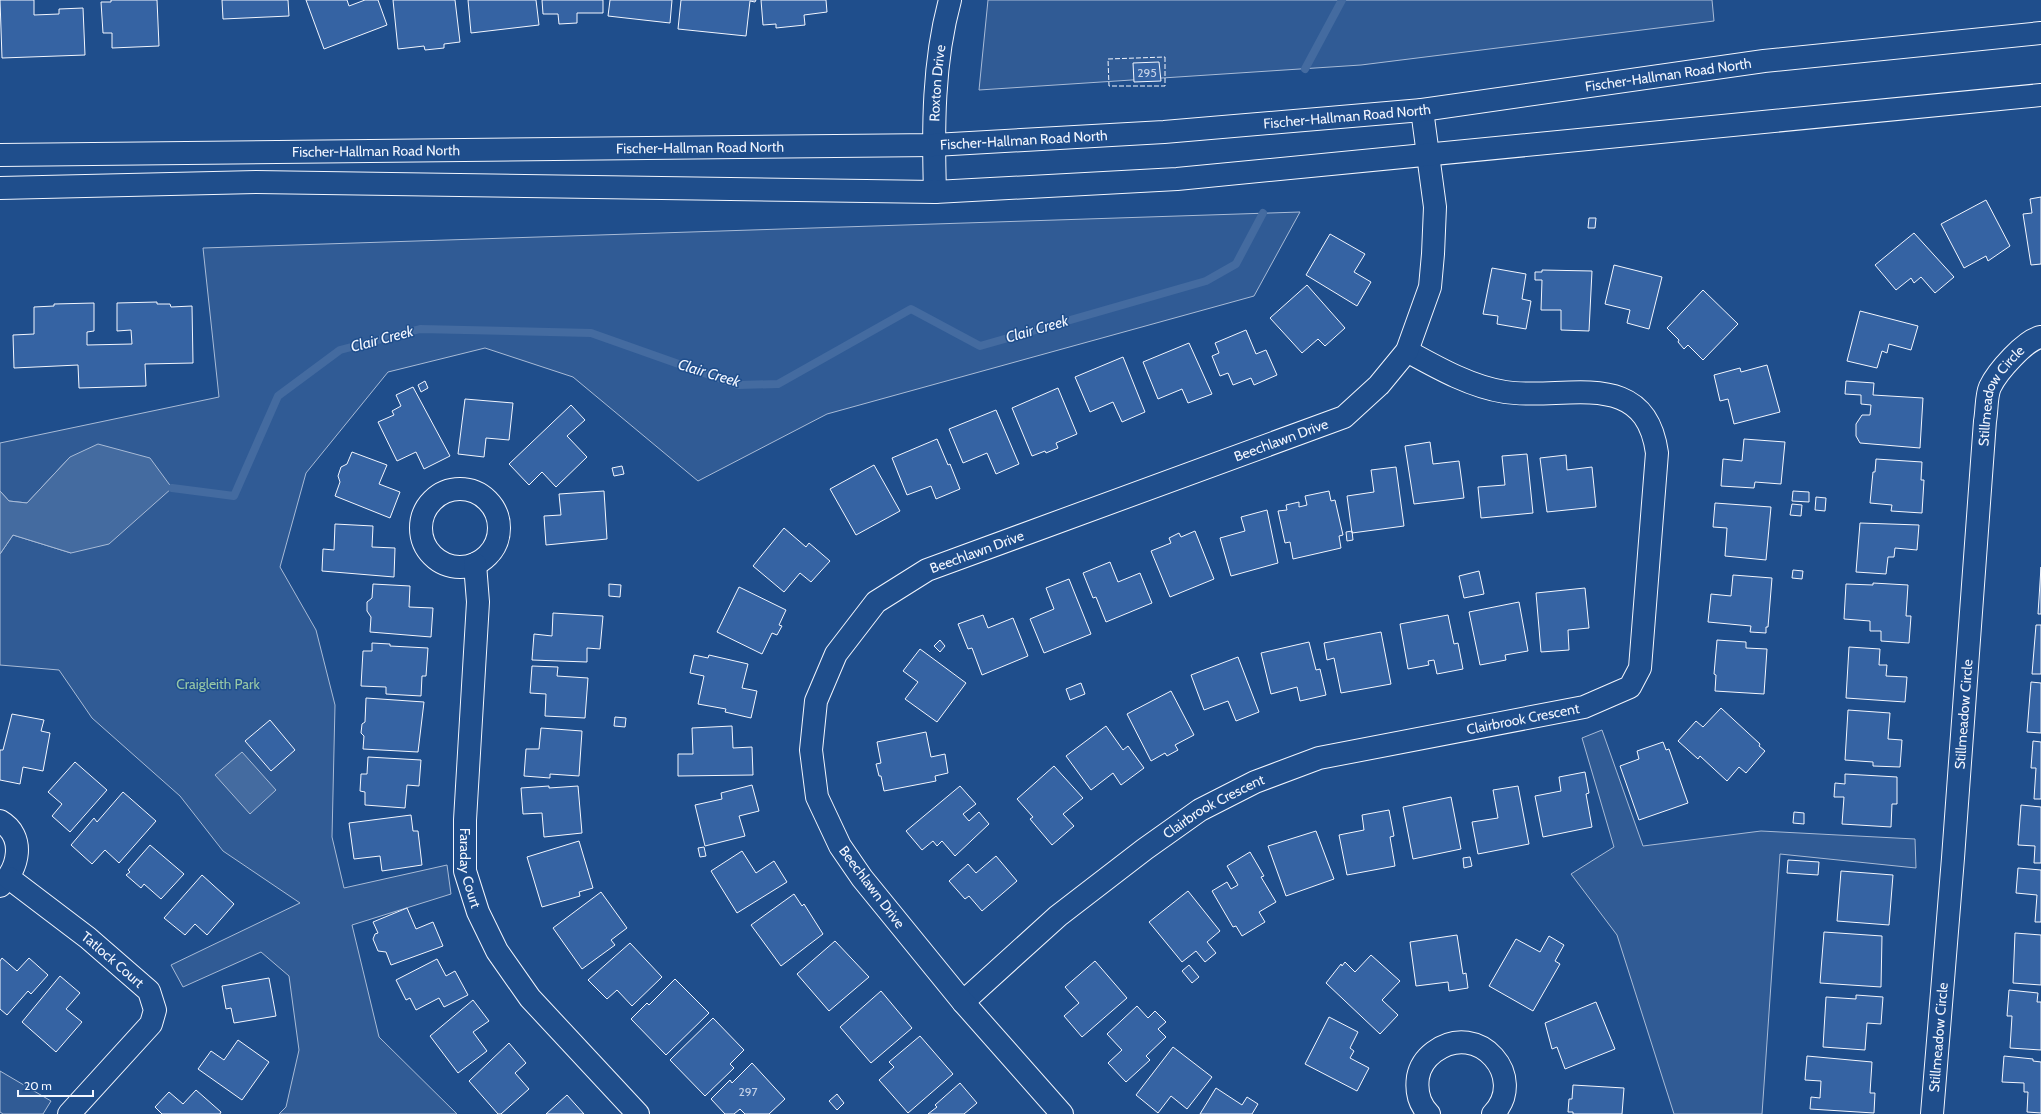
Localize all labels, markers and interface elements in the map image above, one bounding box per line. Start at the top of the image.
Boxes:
street label: Roxton Drive [925,43,949,122]
street label: Fischer-Hallman Road North [1584,54,1753,96]
house number: 295 [1137,65,1157,80]
street label: Fischer-Hallman Road North [1262,100,1432,133]
street label: Fischer-Hallman Road North [939,126,1108,154]
street label: Fischer-Hallman Road North [616,138,784,157]
street label: Fischer-Hallman Road North [292,141,460,161]
water label: Clair Creek [1004,311,1071,346]
water label: Clair Creek [349,322,416,356]
street label: Stillmeadow Circle [1974,341,2028,447]
water label: Clair Creek [676,355,743,391]
street label: Beechlawn Drive [1231,415,1331,466]
street label: Beechlawn Drive [927,526,1026,577]
street label: Stillmeadow Circle [1951,659,1977,770]
park label: Craigleith Park [176,675,261,693]
street label: Clairbrook Crescent [1465,699,1581,738]
street label: Clairbrook Crescent [1159,770,1267,843]
street label: Faraday Court [456,828,485,910]
street label: Beechlawn Drive [835,842,909,932]
street label: Tatlock Court [78,927,148,992]
street label: Stillmeadow Circle [1925,982,1952,1093]
scale bar [18,1072,93,1098]
text: 20 m [24,1078,52,1093]
house number: 297 [738,1084,758,1099]

